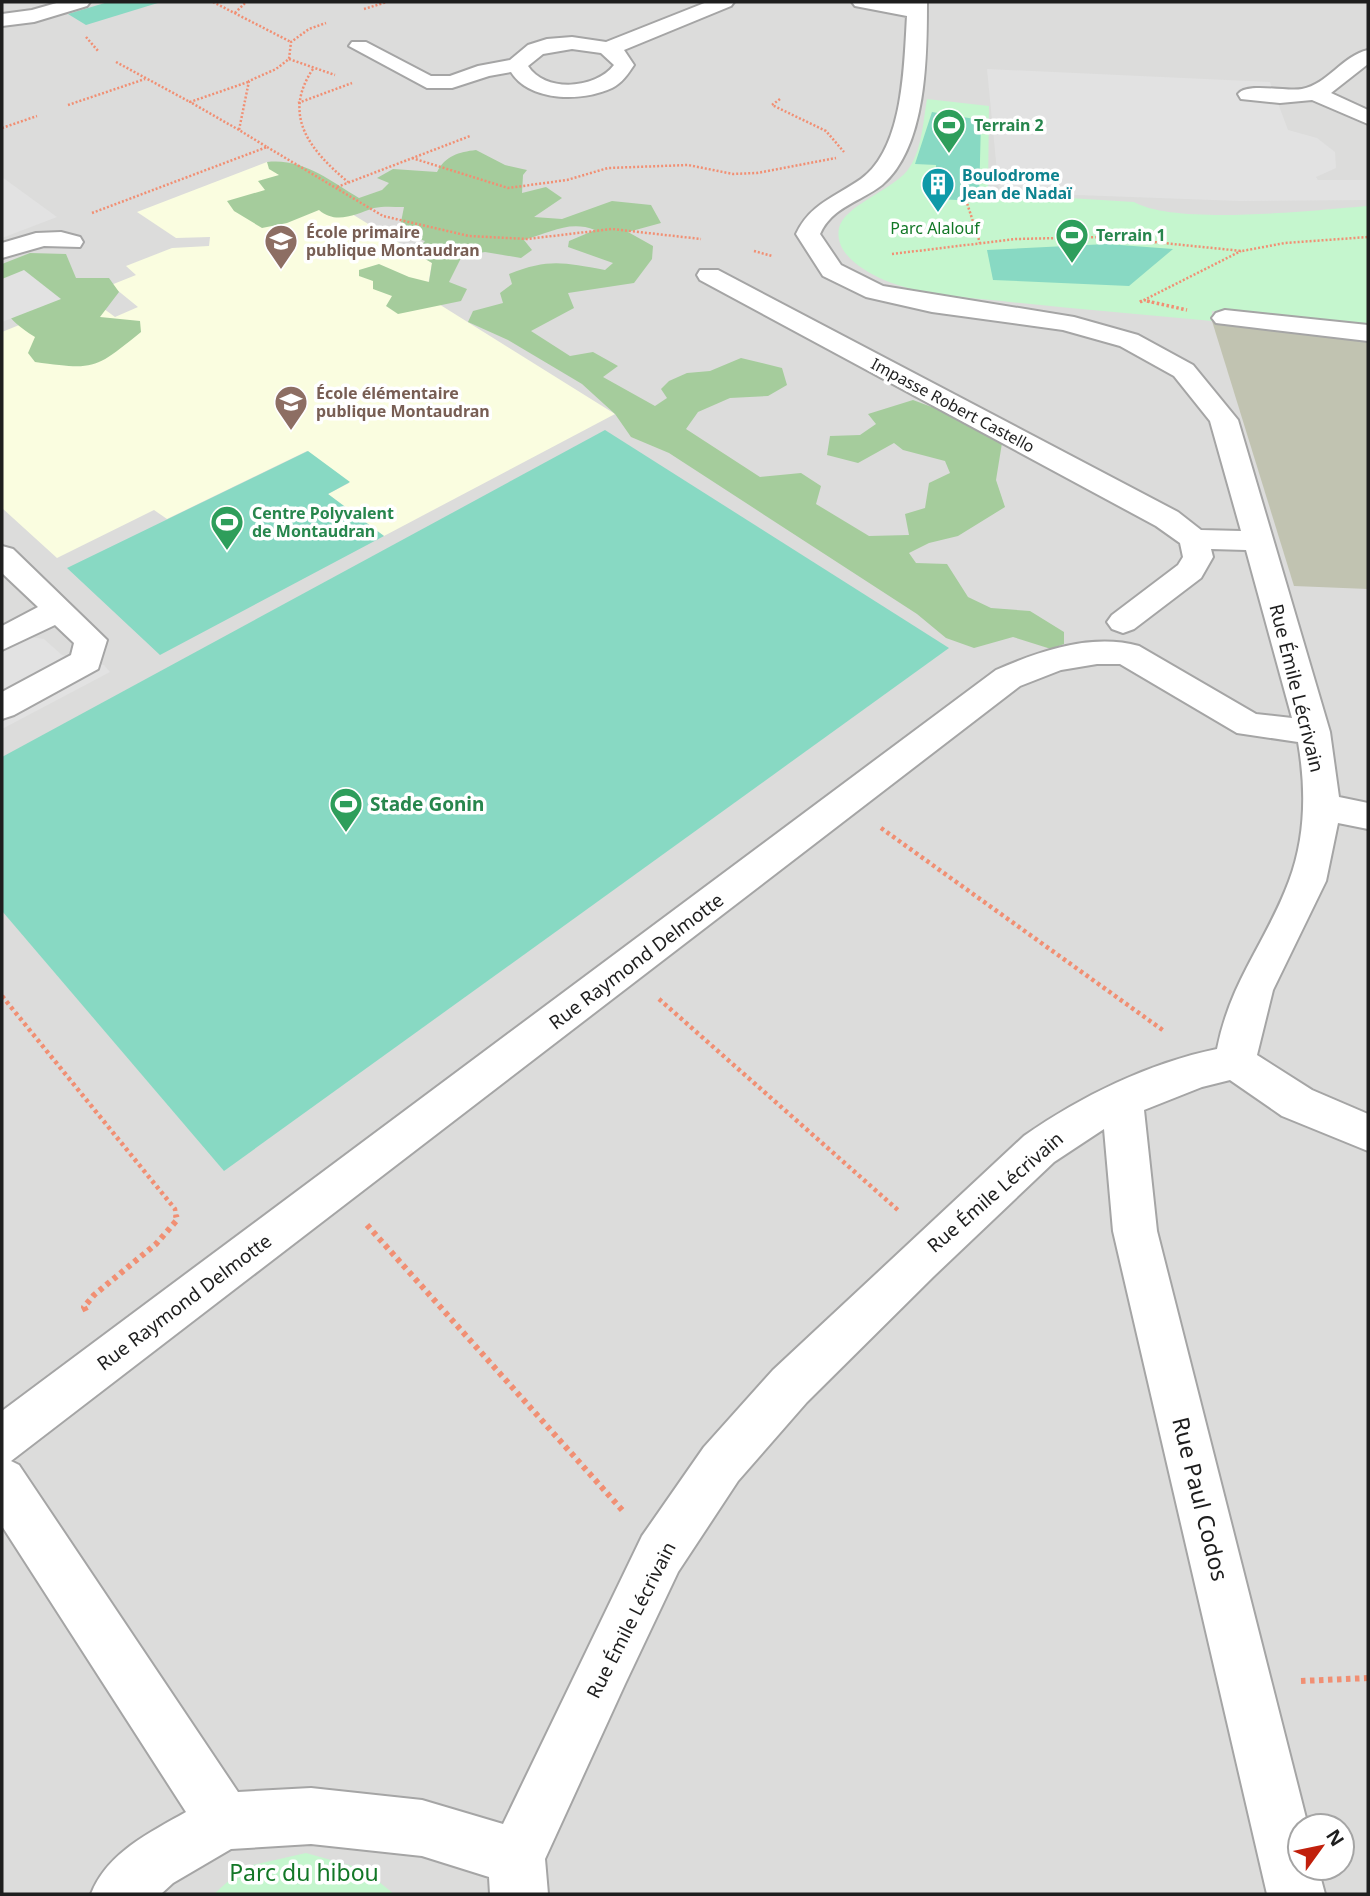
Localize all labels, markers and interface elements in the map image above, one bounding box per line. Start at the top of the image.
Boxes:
sports icon: Terrain 2 [930,106,968,155]
place label: Terrain 2 [974,114,1044,136]
place label: Boulodrome Jean de Nadaï [960,164,1073,204]
building icon: Boulodrome Jean de Nadaï [919,165,957,214]
sports icon: Terrain 1 [1053,216,1091,265]
park label: Parc Alalouf [890,217,981,239]
place label: École primaire publique Montaudran [306,221,480,261]
school or university icon: École primaire publique Montaudran [262,222,300,271]
place label: Terrain 1 [1096,224,1166,246]
street label: Impasse Robert Castello [867,353,1039,457]
place label: École élémentaire publique Montaudran [316,382,490,422]
school or university icon: École élémentaire publique Montaudran [272,383,310,432]
place label: Centre Polyvalent de Montaudran [252,502,394,542]
sports icon: Centre Polyvalent de Montaudran [208,503,246,552]
street label: Rue Émile Lécrivain [1264,601,1330,775]
sports icon: Stade Gonin [327,785,365,834]
place label: Stade Gonin [370,791,484,817]
street label: Rue Raymond Delmotte [543,887,729,1035]
street label: Rue Émile Lécrivain [921,1126,1069,1258]
street label: Rue Raymond Delmotte [91,1228,277,1376]
street label: Rue Paul Codos [1165,1413,1237,1584]
street label: Rue Émile Lécrivain [580,1537,682,1703]
north arrow [1286,1812,1356,1882]
text: N [1320,1824,1350,1851]
park label: Parc du hibou [229,1856,379,1888]

